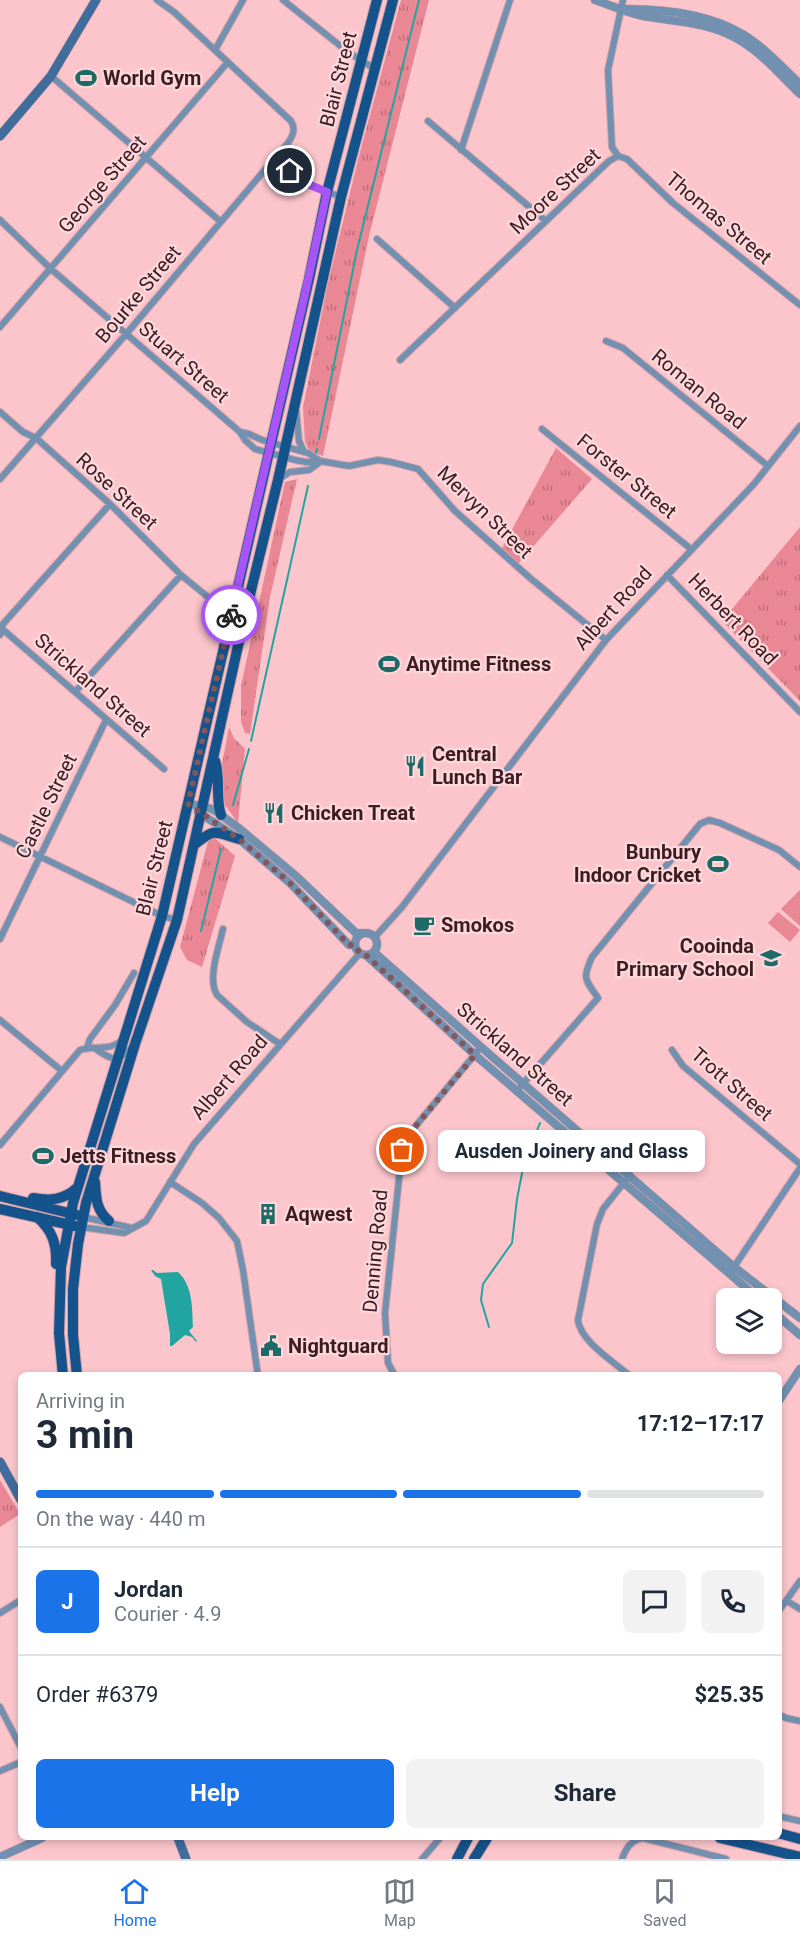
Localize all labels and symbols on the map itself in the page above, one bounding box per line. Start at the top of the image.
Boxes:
street label: Blair Street [315,29,361,129]
sports icon: World Gym [74,66,98,90]
place label: World Gym [103,66,201,90]
street label: George Street [53,130,151,238]
street label: Moore Street [505,143,605,239]
pin [264,145,315,196]
street label: Thomas Street [661,167,777,269]
street label: Bourke Street [90,240,186,348]
street label: Stuart Street [134,316,234,408]
street label: Roman Road [647,344,751,434]
street label: Forster Street [572,429,682,523]
street label: Rose Street [71,447,163,535]
street label: Mervyn Street [432,461,538,563]
street label: Albert Road [569,561,657,655]
street label: Herbert Road [683,568,783,670]
courier [201,585,261,645]
street label: Strickland Street [30,628,156,742]
sports icon: Anytime Fitness [377,652,401,676]
place label: Anytime Fitness [406,652,551,676]
place label: Central Lunch Bar [432,742,523,789]
street label: Castle Street [10,750,82,862]
restaurant icon: Central Lunch Bar [403,754,427,778]
restaurant icon: Chicken Treat [262,801,286,825]
place label: Chicken Treat [291,801,415,825]
street label: Blair Street [131,818,177,918]
place label: Bunbury Indoor Cricket [574,840,702,887]
sports icon: Bunbury Indoor Cricket [706,852,730,876]
cafe icon: Smokos [412,913,436,937]
place label: Smokos [441,913,514,937]
place label: Cooinda Primary School [616,934,754,981]
school or university icon: Cooinda Primary School [759,946,783,970]
street label: Strickland Street [452,997,578,1111]
street label: Albert Road [186,1030,272,1124]
street label: Trott Street [686,1042,778,1126]
pin [376,1124,427,1175]
callout: Ausden Joinery and Glass [438,1129,705,1171]
sports icon: Jetts Fitness [31,1144,55,1168]
place label: Jetts Fitness [60,1144,176,1168]
street label: Denning Road [358,1188,392,1314]
building icon: Aqwest [256,1202,280,1226]
place label: Aqwest [285,1202,352,1226]
public building icon: Nightguard [259,1334,283,1358]
place label: Nightguard [288,1334,389,1358]

